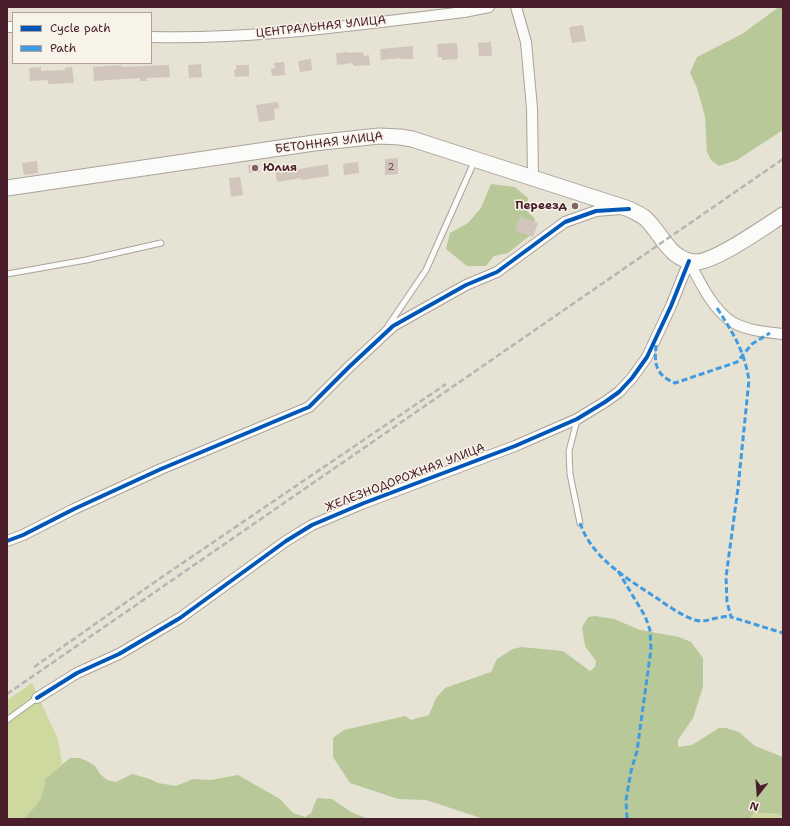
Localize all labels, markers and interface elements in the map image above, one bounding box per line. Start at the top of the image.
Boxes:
legend [12,12,152,64]
street label: ЦЕНТРАЛЬНАЯ УЛИЦА [255,13,387,41]
text: Cycle path [50,20,111,36]
text: Path [50,40,76,56]
street label: БЕТОННАЯ УЛИЦА [274,129,384,157]
place label: Юлия [263,161,297,175]
house number: 2 [388,161,394,173]
marker: Юлия [250,163,260,173]
place label: Переезд [515,199,567,213]
marker: Переезд [570,201,580,211]
street label: ЖЕЛЕЗНОДОРОЖНАЯ УЛИЦА [323,441,487,515]
north arrow [738,774,778,814]
text: N [748,798,761,814]

